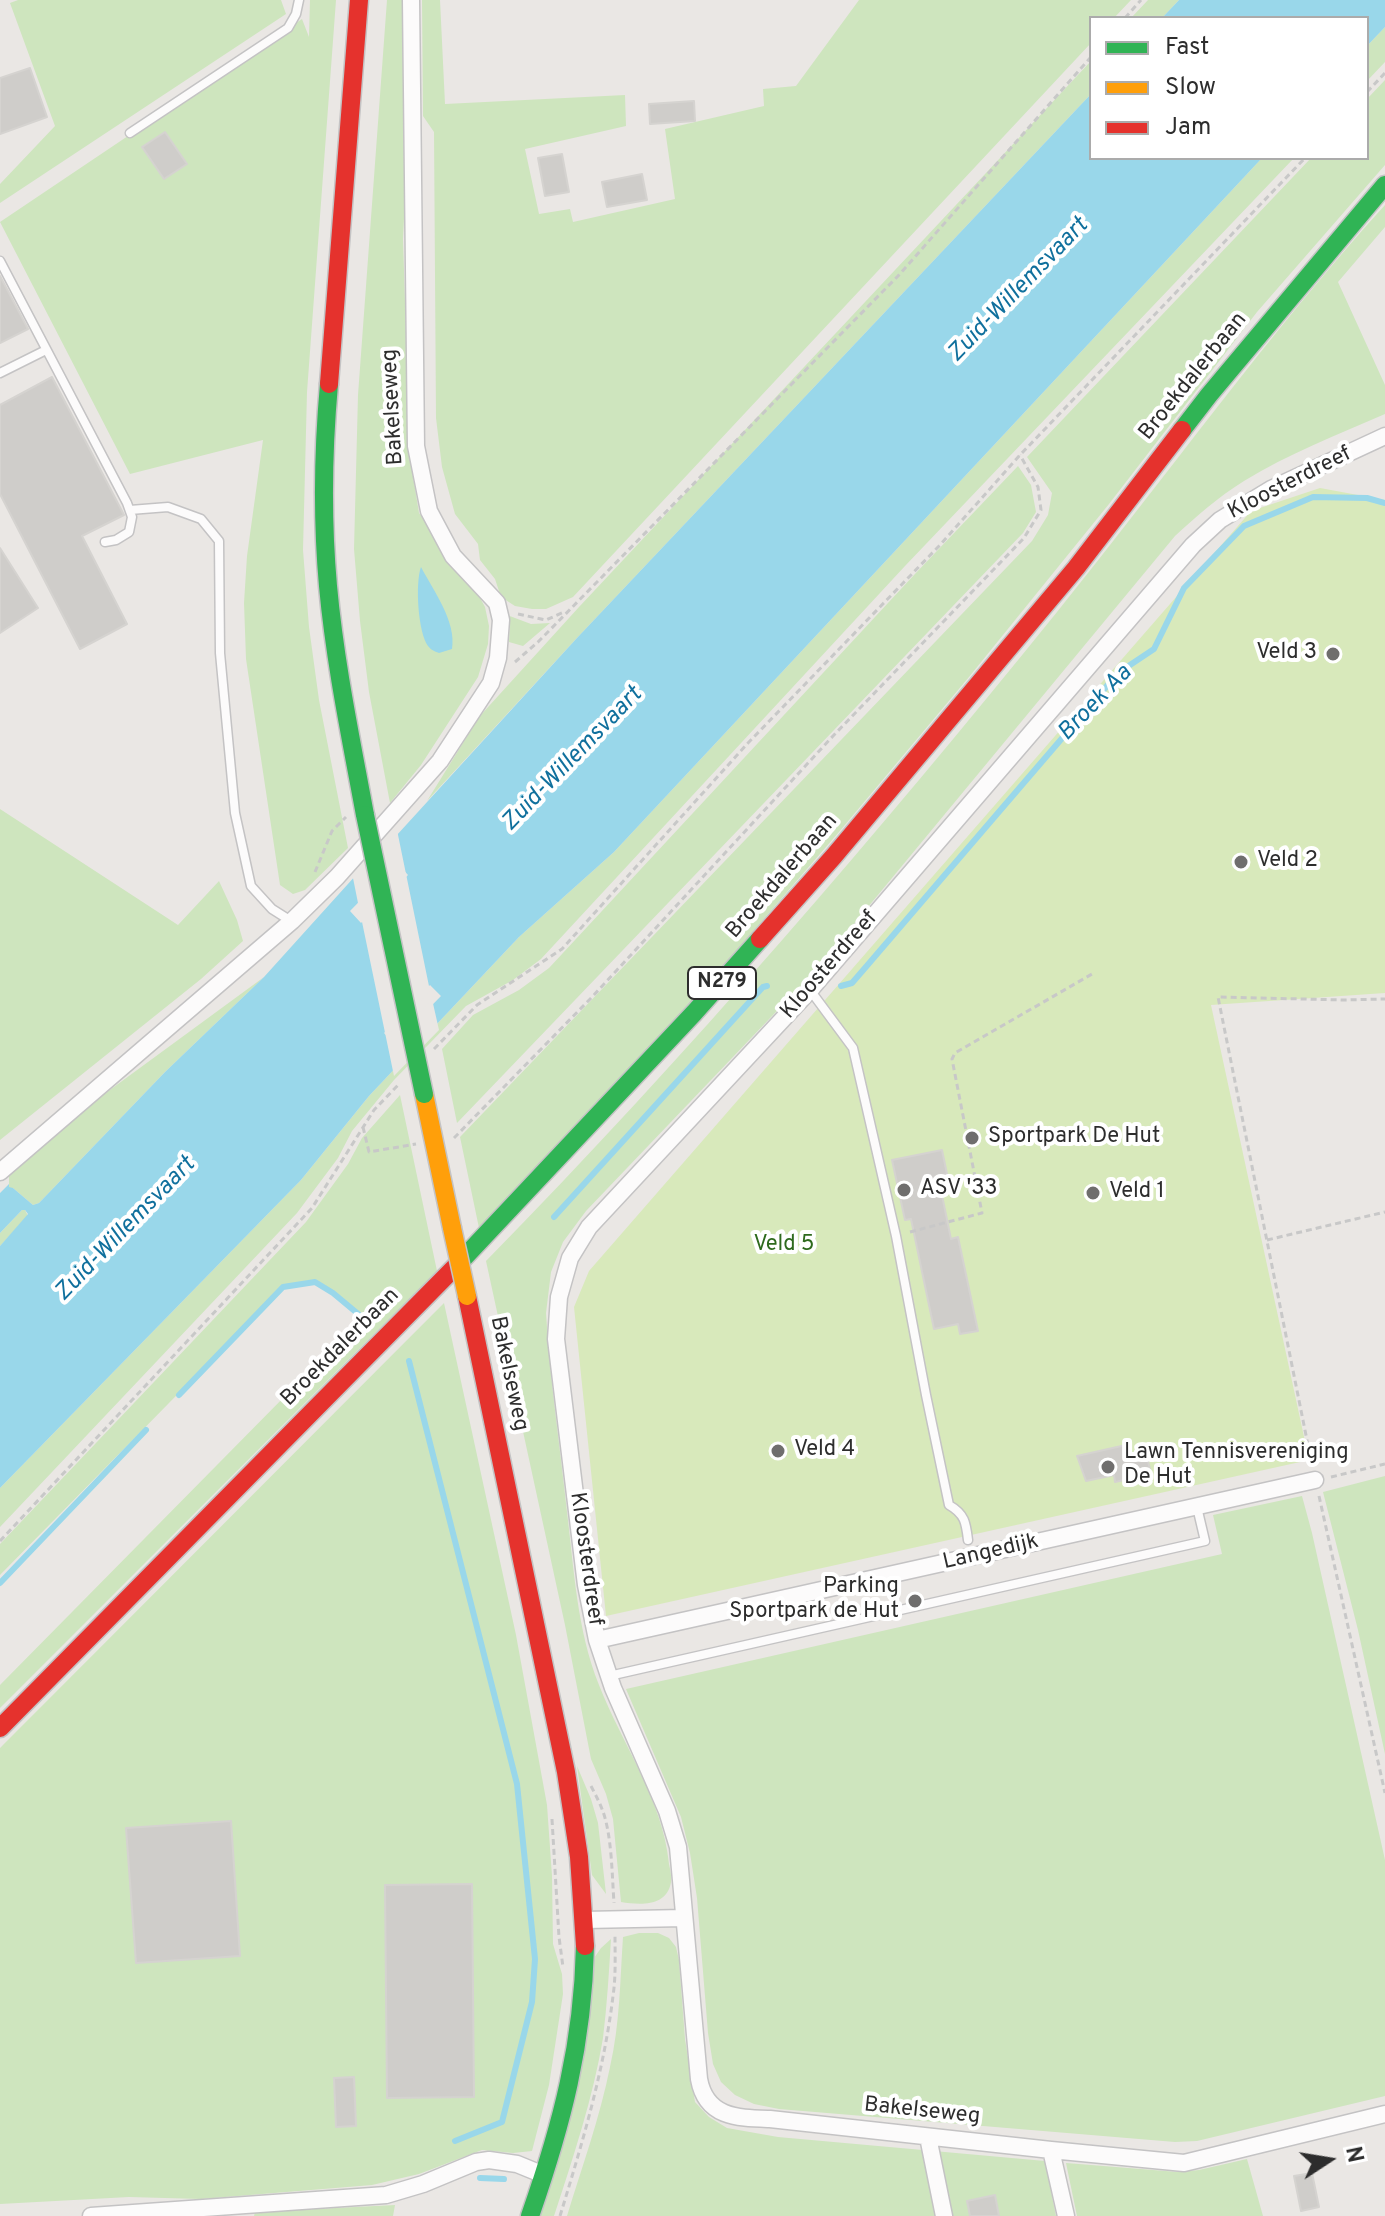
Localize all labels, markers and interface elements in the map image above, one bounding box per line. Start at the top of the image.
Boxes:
legend [1089,16,1369,160]
text: Fast [1165,33,1209,63]
text: Slow [1165,73,1216,103]
text: Jam [1165,113,1211,143]
water label: Zuid-Willemsvaart [943,213,1095,369]
street label: Broekdalerbaan [1134,308,1254,446]
street label: Bakelseweg [378,348,410,466]
street label: Kloosterdreef [1224,442,1356,526]
place label: Veld 3 [1256,641,1317,667]
marker: Veld 3 [1324,645,1342,663]
water label: Broek Aa [1053,660,1139,748]
water label: Zuid-Willemsvaart [497,682,649,838]
street label: Broekdalerbaan [722,809,844,945]
place label: Veld 2 [1257,849,1318,875]
marker: Veld 2 [1232,853,1250,871]
street label: Kloosterdreef [776,907,884,1025]
road number: N279 [688,967,756,999]
place label: Sportpark De Hut [988,1125,1160,1151]
marker: Sportpark De Hut [963,1129,981,1147]
water label: Zuid-Willemsvaart [50,1152,202,1308]
place label: ASV '33 [920,1177,998,1203]
place label: Veld 1 [1109,1180,1165,1206]
marker: ASV '33 [895,1181,913,1199]
marker: Veld 1 [1084,1184,1102,1202]
park label: Veld 5 [753,1233,815,1259]
street label: Broekdalerbaan [276,1283,406,1413]
street label: Bakelseweg [483,1314,533,1434]
place label: Veld 4 [794,1438,855,1464]
place label: Lawn Tennisvereniging De Hut [1124,1441,1349,1492]
marker: Veld 4 [769,1442,787,1460]
marker: Lawn Tennisvereniging De Hut [1099,1458,1117,1476]
street label: Kloosterdreef [563,1491,607,1627]
street label: Langedijk [941,1529,1041,1577]
place label: Parking Sportpark de Hut [729,1575,899,1626]
marker: Parking Sportpark de Hut [906,1592,924,1610]
street label: Bakelseweg [863,2093,981,2131]
north arrow [1289,2120,1369,2200]
text: N [1338,2144,1368,2165]

